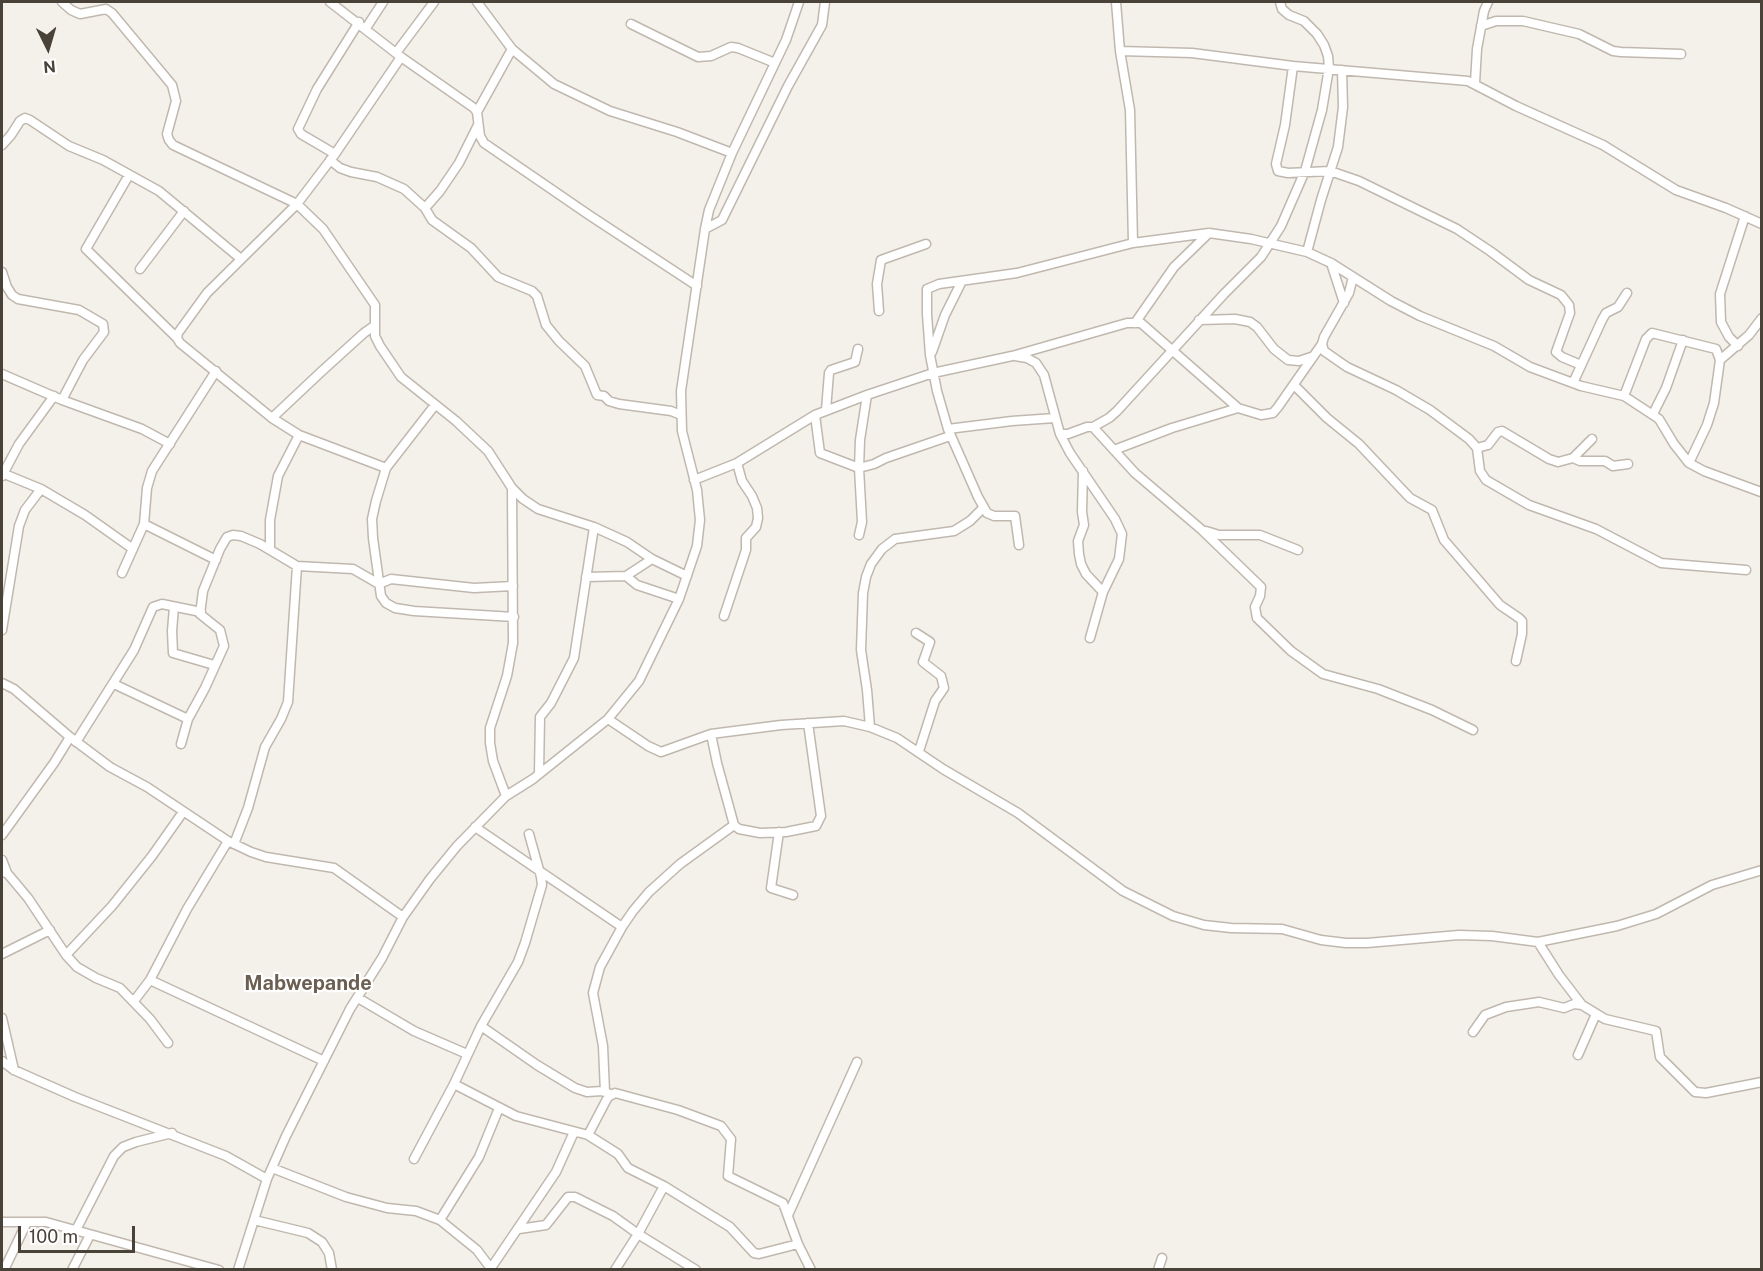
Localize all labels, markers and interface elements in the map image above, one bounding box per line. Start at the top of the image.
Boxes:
north arrow [18,18,78,78]
text: N [43,56,57,76]
district label: Mabwepande [244,972,372,996]
scale bar [21,1214,138,1252]
text: 100 m [29,1226,78,1247]

